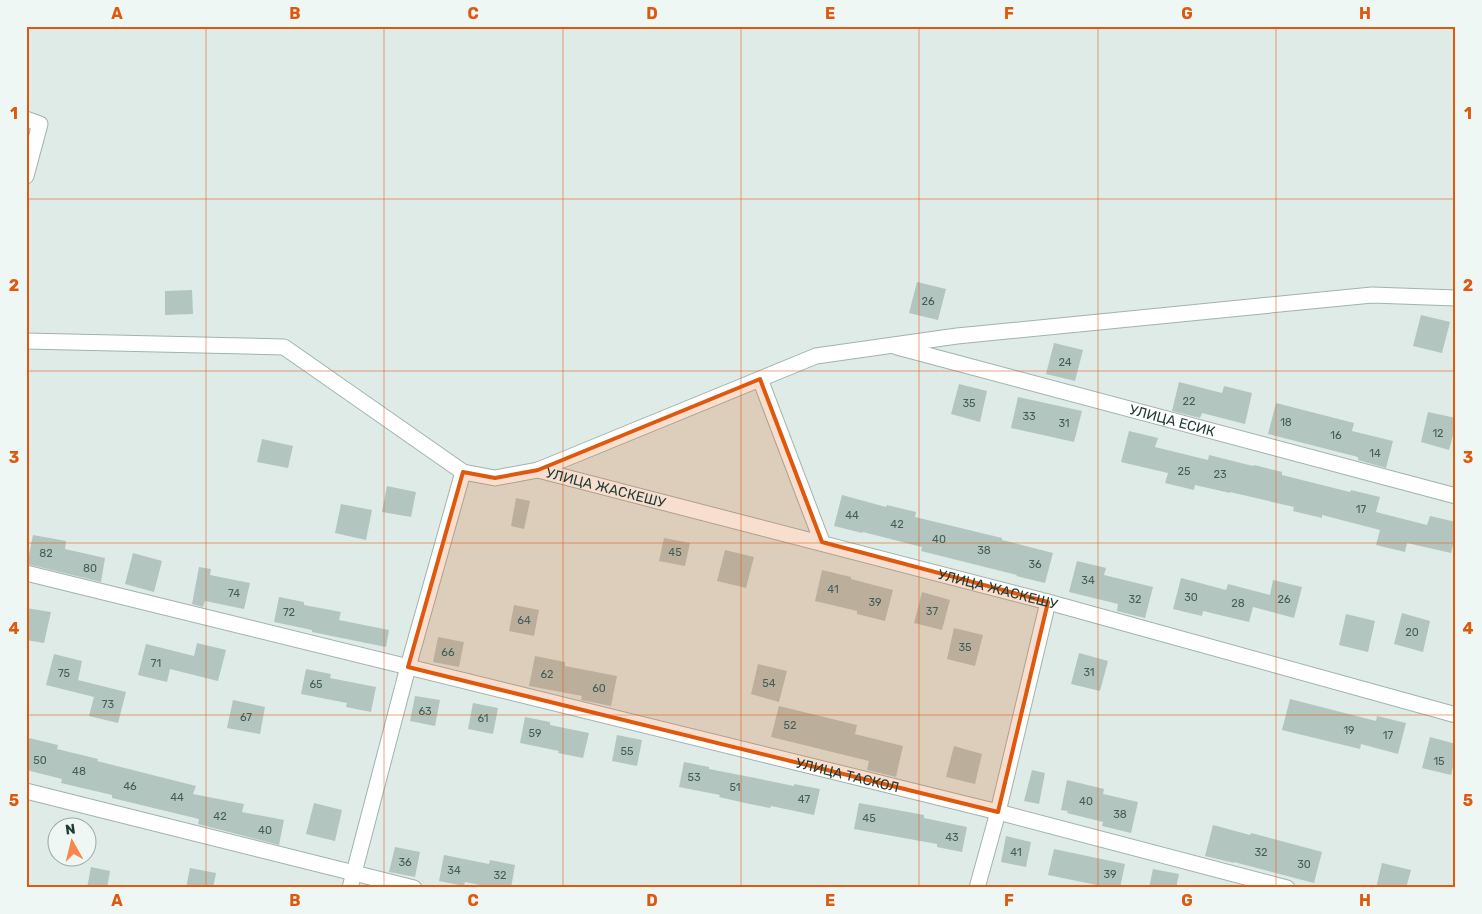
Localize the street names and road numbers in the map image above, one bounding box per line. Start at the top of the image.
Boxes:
street label: УЛИЦА ЕСИК [1127,401,1217,440]
street label: УЛИЦА ЖАСКЕШУ [544,464,668,512]
street label: УЛИЦА ЖАСКЕШУ [936,566,1060,613]
street label: УЛИЦА ТАСКОЛ [794,755,901,796]

